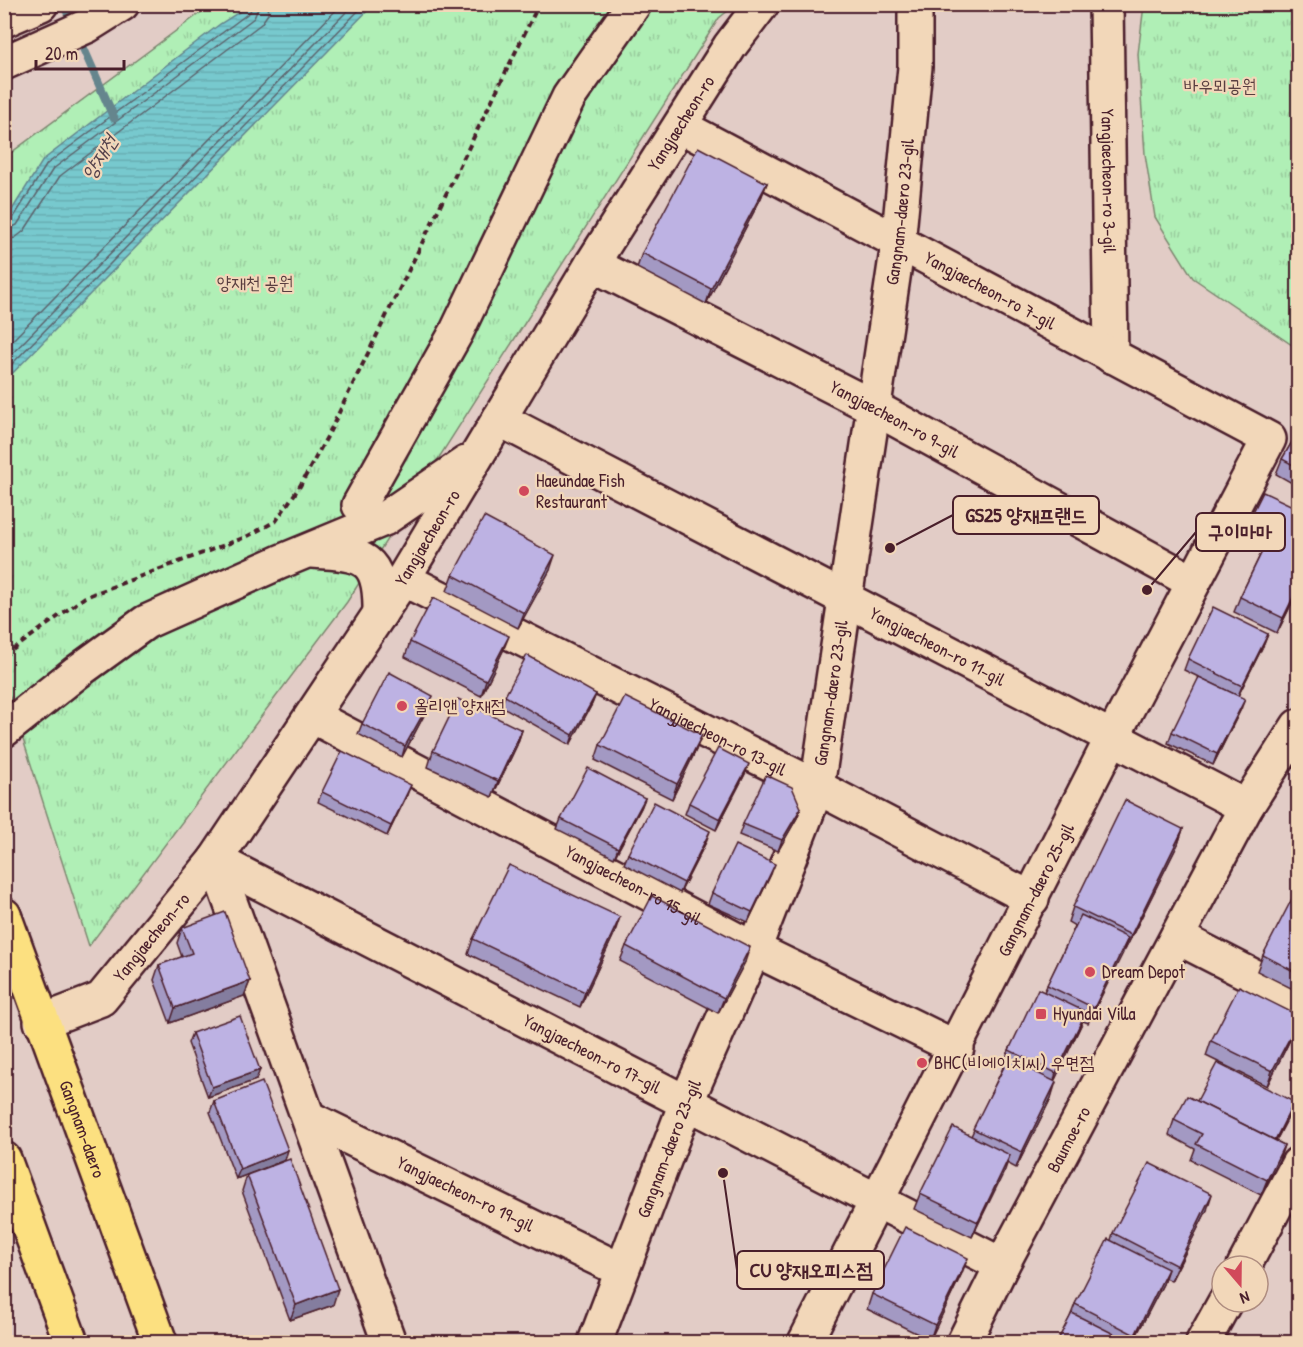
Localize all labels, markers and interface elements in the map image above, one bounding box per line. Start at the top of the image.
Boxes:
scale bar [36,33,124,71]
text: 20 m [45,41,78,66]
street label: Yangjaecheon-ro [641,71,720,175]
park label: 바우뫼공원 [1184,73,1256,98]
street label: Yangjaecheon-ro 3-gil [1095,108,1123,254]
water label: 양재천 [74,127,124,184]
street label: Gangnam-daero 23-gil [879,138,920,287]
street label: Yangjaecheon-ro 7-gil [920,245,1060,336]
park label: 양재천 공원 [217,270,293,295]
street label: Yangjaecheon-ro 9-gil [826,374,964,464]
place label: Haeundae Fish Restaurant [536,468,625,514]
marker: Haeundae Fish Restaurant [517,484,531,498]
street label: Yangjaecheon-ro [389,485,466,591]
callout: GS25 양재프랜드 [953,496,1099,534]
text: GS25 양재프랜드 [965,501,1087,528]
callout: 구이마마 [1196,513,1285,551]
text: 구이마마 [1208,518,1273,545]
street label: Yangjaecheon-ro 11-gil [865,601,1010,692]
street label: Gangnam-daero 23-gil [807,618,854,767]
street label: Yangjaecheon-ro 13-gil [645,691,791,782]
place label: 올리앤 양재점 [414,693,506,718]
marker: 올리앤 양재점 [395,699,409,713]
street label: Gangnam-daero 25-gil [991,819,1080,961]
street label: Yangjaecheon-ro 15-gil [561,839,706,931]
street label: Yangjaecheon-ro [107,887,195,987]
place label: Dream Depot [1102,959,1186,984]
marker: Dream Depot [1083,965,1097,979]
place label: Hyundai Villa [1053,1001,1136,1026]
marker: Hyundai Villa [1034,1007,1048,1021]
street label: Yangjaecheon-ro 17-gil [519,1008,666,1100]
place label: BHC(비에이치씨) 우면점 [934,1050,1095,1075]
marker: BHC(비에이치씨) 우면점 [915,1056,929,1070]
street label: Gangnam-daero 23-gil [630,1075,707,1221]
street label: Gangnam-daero [53,1077,112,1181]
street label: Baumoe-ro [1041,1102,1096,1177]
street label: Yangjaecheon-ro 19-gil [393,1150,539,1238]
callout: CU 양재오피스점 [737,1251,884,1289]
north arrow [1210,1254,1270,1314]
text: CU 양재오피스점 [749,1256,873,1283]
text: N [1237,1286,1253,1310]

